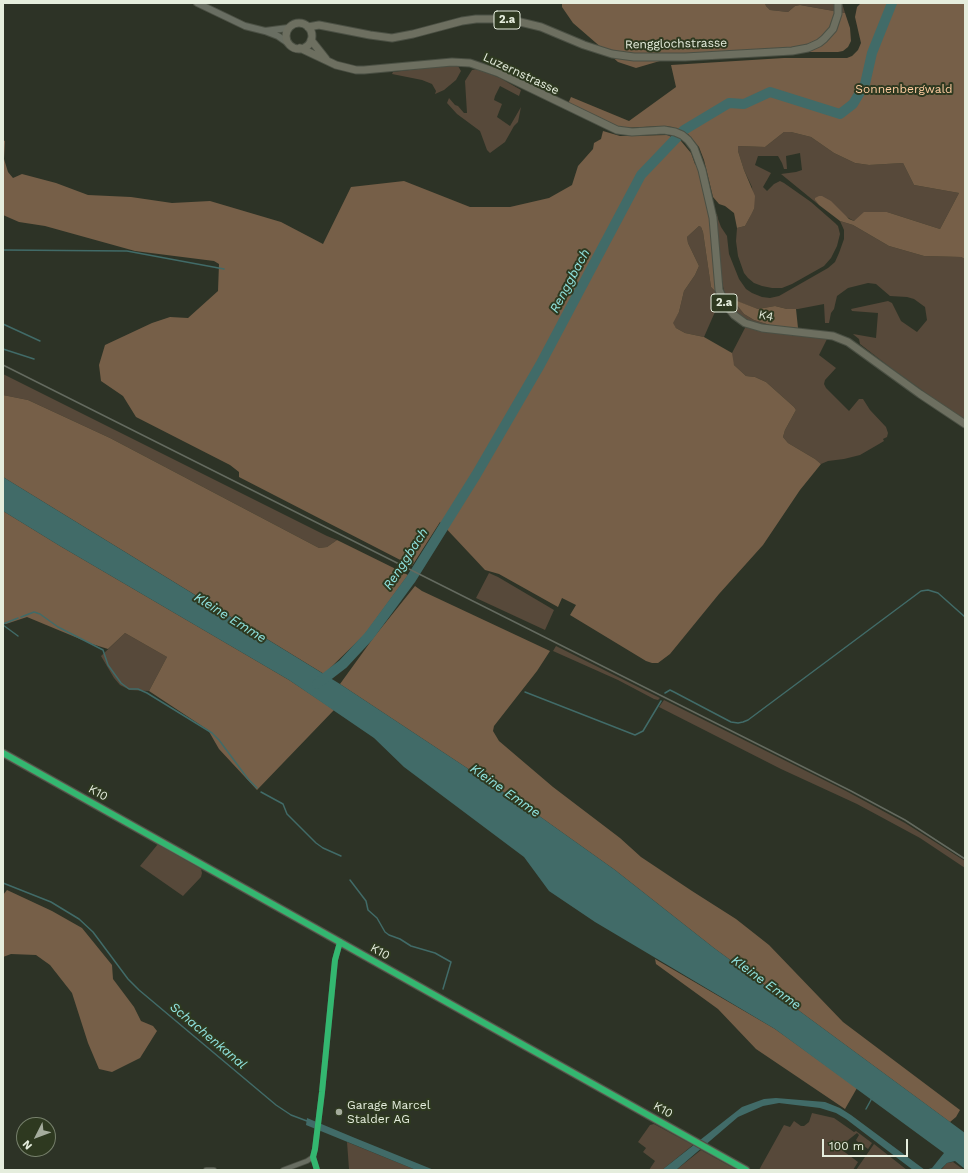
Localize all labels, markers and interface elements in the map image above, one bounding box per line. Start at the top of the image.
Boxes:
road number: 2.a [494,11,520,29]
street label: Rengglochstrasse [625,36,727,52]
street label: Luzernstrasse [481,50,561,98]
park label: Sonnenbergwald [855,82,953,96]
water label: Renggbach [547,246,593,316]
road number: 2.a [711,294,737,312]
street label: K4 [757,307,775,325]
water label: Renggbach [380,525,432,593]
water label: Kleine Emme [191,590,269,646]
water label: Kleine Emme [467,761,543,821]
street label: K10 [86,782,110,804]
street label: K10 [368,941,392,963]
water label: Kleine Emme [728,953,804,1013]
water label: Schachenkanal [166,999,250,1073]
place label: Garage Marcel Stalder AG [347,1098,430,1126]
street label: K10 [651,1099,675,1121]
marker: Garage Marcel Stalder AG [334,1107,344,1117]
north arrow [16,1117,56,1157]
scale bar [824,1131,910,1157]
text: N [20,1137,35,1152]
text: 100 m [829,1139,864,1153]

